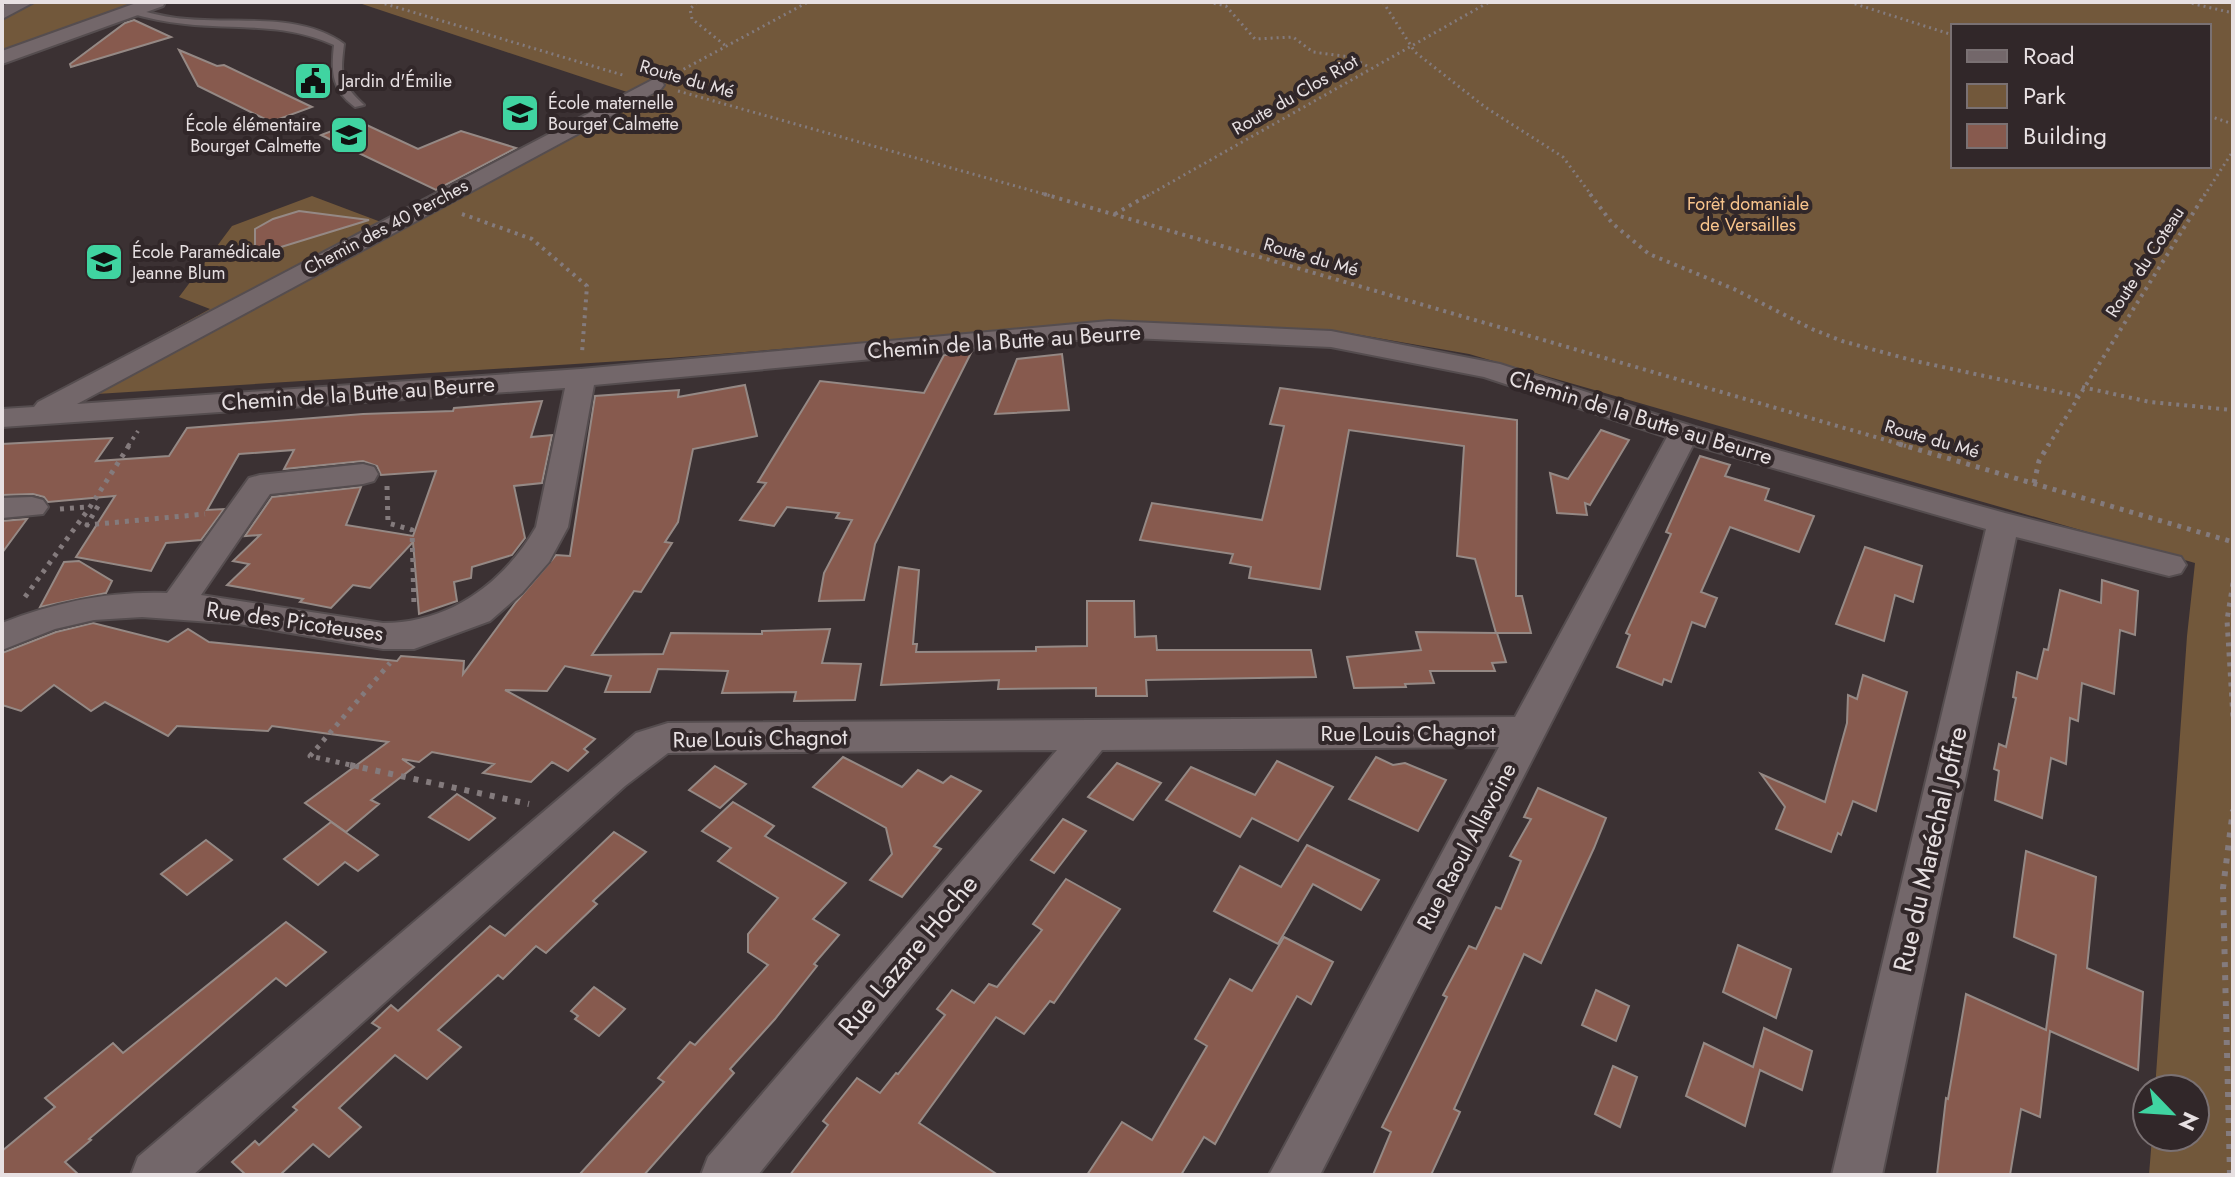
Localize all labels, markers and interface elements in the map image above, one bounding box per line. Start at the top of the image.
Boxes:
legend [1951,24,2211,168]
text: Road [2023,38,2075,73]
street label: Route du Clos Riot [1227,48,1363,142]
street label: Route du Mé [637,53,737,105]
public building icon: Jardin d'Émilie [292,60,334,102]
place label: Jardin d'Émilie [339,68,452,94]
text: Park [2023,78,2066,113]
place label: École maternelle Bourget Calmette [548,90,679,137]
school or university icon: École maternelle Bourget Calmette [499,92,541,134]
place label: École élémentaire Bourget Calmette [186,112,321,159]
school or university icon: École élémentaire Bourget Calmette [328,114,370,156]
text: Building [2023,118,2107,153]
street label: Chemin des 40 Perches [299,173,473,281]
park label: Forêt domaniale de Versailles [1687,191,1809,238]
street label: Route du Coteau [2099,202,2191,322]
street label: Route du Mé [1261,231,1361,283]
place label: École Paramédicale Jeanne Blum [130,239,281,286]
school or university icon: École Paramédicale Jeanne Blum [83,241,125,283]
street label: Chemin de la Butte au Beurre [866,315,1142,367]
street label: Chemin de la Butte au Beurre [1505,362,1777,472]
street label: Chemin de la Butte au Beurre [220,367,496,419]
street label: Route du Mé [1882,413,1982,465]
street label: Rue des Picoteuses [204,593,386,649]
street label: Rue Louis Chagnot [1320,717,1496,749]
street label: Rue Louis Chagnot [672,720,848,756]
street label: Rue du Maréchal Joffre [1883,723,1977,975]
street label: Rue Raoul Allavoine [1408,757,1524,935]
street label: Rue Lazare Hoche [829,866,987,1044]
north arrow [2131,1073,2211,1153]
text: N [2171,1107,2207,1136]

